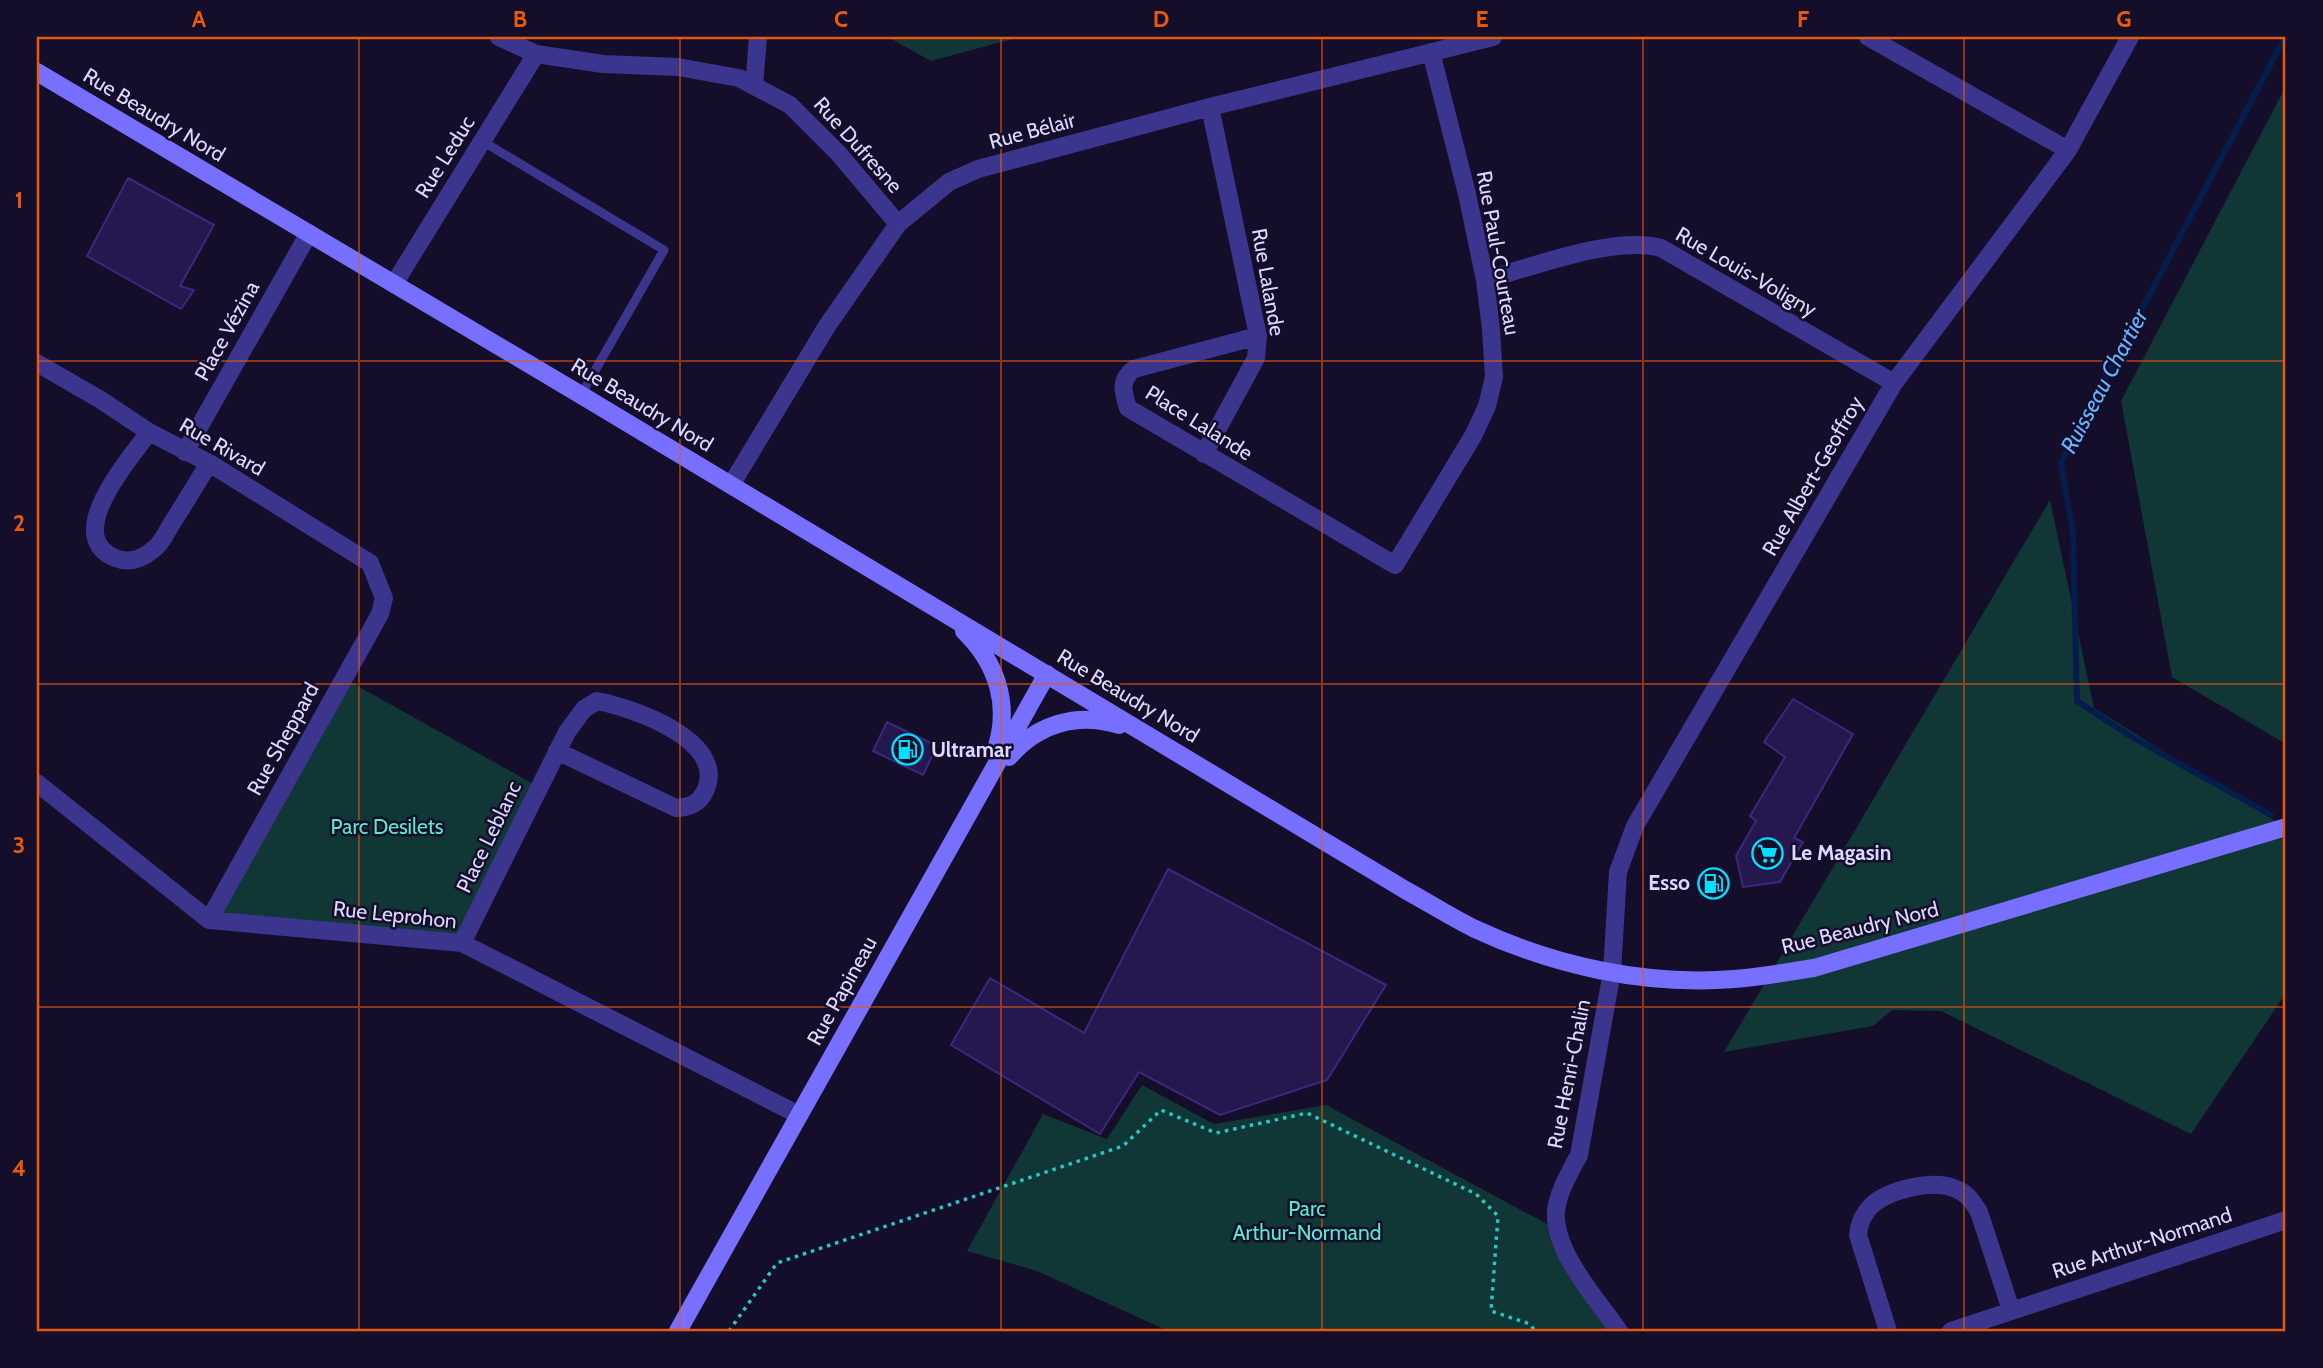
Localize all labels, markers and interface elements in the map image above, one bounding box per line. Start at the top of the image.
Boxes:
text: A [192,5,207,33]
text: B [513,5,527,33]
text: C [834,5,848,33]
text: D [1153,5,1169,33]
text: E [1475,5,1489,33]
text: F [1797,5,1809,33]
text: G [2116,5,2132,33]
street label: Rue Beaudry Nord [79,62,230,167]
street label: Rue Dufresne [809,92,908,198]
street label: Rue Bélair [986,107,1078,154]
street label: Rue Leduc [410,111,480,202]
street label: Rue Paul-Courteau [1472,169,1525,337]
text: 1 [15,186,23,214]
street label: Rue Louis-Voligny [1671,221,1821,322]
street label: Rue Lalande [1247,226,1290,338]
street label: Place Vézina [189,276,264,385]
water label: Ruisseau Chartier [2054,303,2154,458]
street label: Rue Beaudry Nord [567,352,718,457]
street label: Place Lalande [1141,380,1258,466]
street label: Rue Albert-Geoffroy [1757,391,1869,560]
street label: Rue Rivard [175,412,269,481]
text: 2 [13,509,25,537]
street label: Rue Beaudry Nord [1053,643,1204,748]
street label: Rue Sheppard [241,678,324,799]
fuel station icon: Ultramar [891,733,925,767]
place label: Ultramar [931,737,1011,762]
street label: Place Leblanc [451,777,526,897]
park label: Parc Desilets [331,814,444,839]
text: 3 [13,831,25,859]
supermarket icon: Le Magasin [1751,836,1785,870]
place label: Le Magasin [1791,840,1891,865]
fuel station icon: Esso [1696,866,1730,900]
place label: Esso [1648,870,1690,895]
street label: Rue Leprohon [332,896,458,933]
street label: Rue Beaudry Nord [1779,896,1941,959]
street label: Rue Papineau [801,932,882,1049]
street label: Rue Henri-Chalin [1542,997,1595,1151]
text: 4 [12,1154,26,1182]
park label: Parc Arthur-Normand [1233,1196,1381,1245]
street label: Rue Arthur-Normand [2049,1202,2235,1283]

